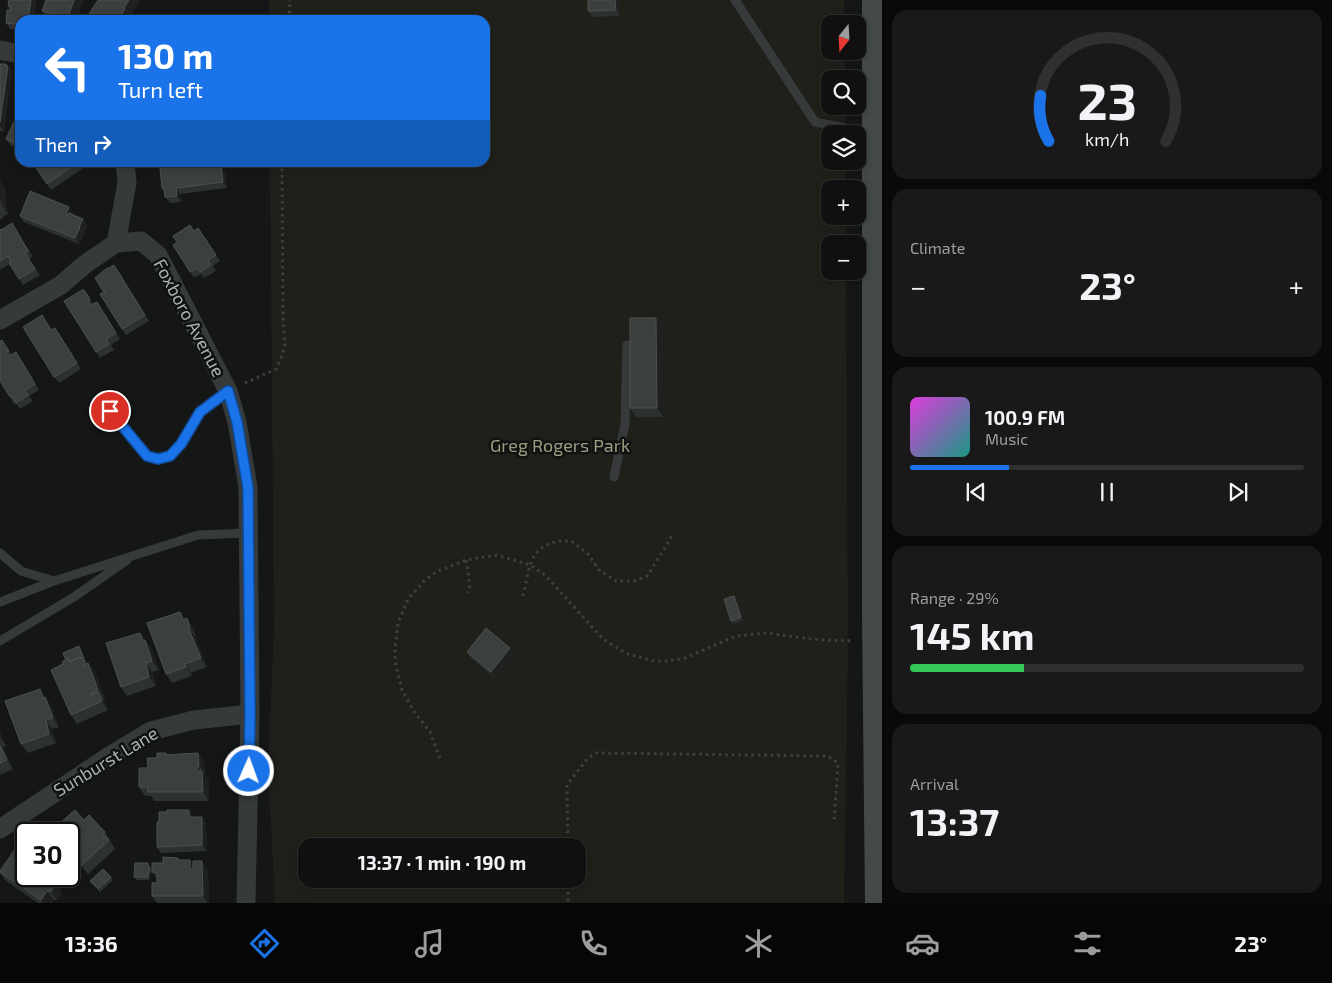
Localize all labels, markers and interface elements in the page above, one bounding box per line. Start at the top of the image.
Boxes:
north arrow [821,15,866,60]
map controls [821,15,866,280]
text: 130 m [118,34,213,76]
icon: left [35,35,100,100]
text: 23 [1077,68,1137,130]
button: search [821,70,866,115]
text: Turn left [118,76,203,102]
button: layers [821,125,866,170]
text: km/h [1085,128,1129,150]
icon: right [88,130,116,158]
text: Then [35,133,78,156]
button: + [821,180,866,225]
button: − [821,235,866,280]
text: Climate [910,238,965,257]
street label: Foxboro Avenue [150,255,230,380]
text: 23° [1079,262,1136,308]
text: − [910,269,926,303]
text: + [1289,269,1304,303]
pin [89,390,131,432]
icon: arrive [96,397,124,425]
text: 100.9 FM [985,406,1065,429]
text: Music [985,429,1028,448]
park label: Greg Rogers Park [490,434,630,456]
icon: previous [962,478,990,506]
icon: pause [1093,478,1121,506]
icon: next [1224,478,1252,506]
text: Range · 29% [910,588,999,607]
text: 145 km [910,612,1035,658]
street label: Sunburst Lane [49,721,162,801]
position arrow [222,744,274,796]
text: Arrival [910,774,959,793]
text: 13:37 [910,798,999,844]
speed limit sign: 30 [15,822,80,887]
text: 13:37 · 1 min · 190 m [358,851,526,874]
icon: directions [247,926,282,961]
icon: music [412,926,447,961]
icon: phone [576,926,611,961]
icon: climate [741,926,776,961]
icon: car [905,926,940,961]
icon: filters [1070,926,1105,961]
text: 13:36 [65,930,118,956]
text: 23° [1234,930,1267,956]

